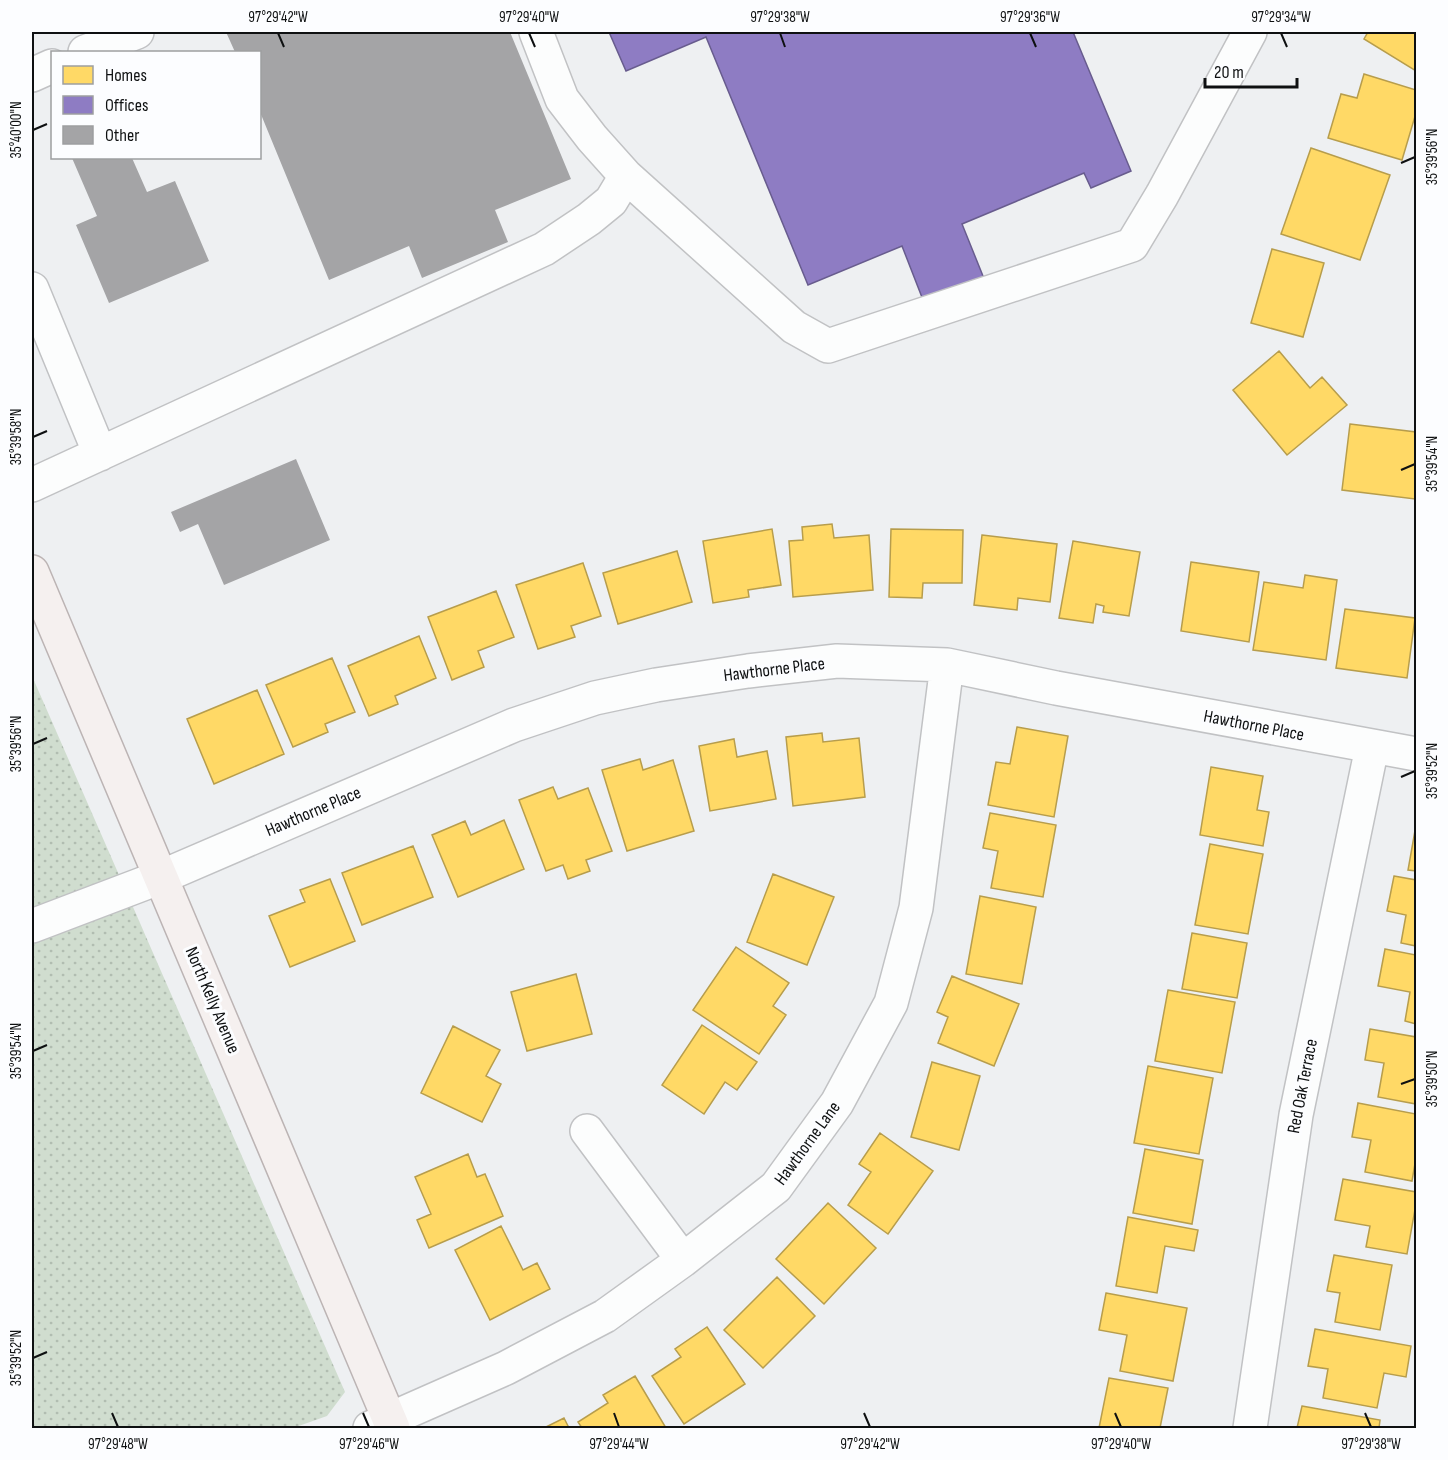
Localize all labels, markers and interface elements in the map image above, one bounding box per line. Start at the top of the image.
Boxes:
text: 97°29'42"W [248,8,308,27]
text: 97°29'40"W [499,8,559,27]
text: 97°29'38"W [750,8,810,27]
text: 97°29'36"W [1000,8,1060,27]
text: 97°29'34"W [1251,8,1311,27]
legend [51,51,261,159]
scale bar [1205,51,1296,89]
text: 20 m [1214,62,1244,83]
text: Homes [105,65,147,86]
text: Offices [105,95,148,116]
text: 35°40'00"N [7,101,26,159]
text: Other [105,125,139,146]
text: 35°39'56"N [1423,129,1442,185]
text: 35°39'58"N [7,409,26,465]
text: 35°39'54"N [1423,436,1442,492]
street label: Hawthorne Place [722,653,826,686]
street label: Hawthorne Place [1202,705,1306,746]
text: 35°39'56"N [7,716,26,772]
text: 35°39'52"N [1423,743,1442,799]
street label: Hawthorne Place [262,782,364,841]
street label: North Kelly Avenue [181,944,244,1057]
text: 35°39'54"N [7,1023,26,1079]
street label: Red Oak Terrace [1283,1037,1322,1135]
text: 35°39'50"N [1423,1051,1442,1107]
street label: Hawthorne Lane [770,1097,845,1189]
text: 35°39'52"N [7,1330,26,1386]
text: 97°29'48"W [88,1435,148,1454]
text: 97°29'46"W [339,1435,399,1454]
text: 97°29'44"W [589,1435,649,1454]
text: 97°29'42"W [840,1435,900,1454]
text: 97°29'40"W [1091,1435,1151,1454]
text: 97°29'38"W [1341,1435,1401,1454]

